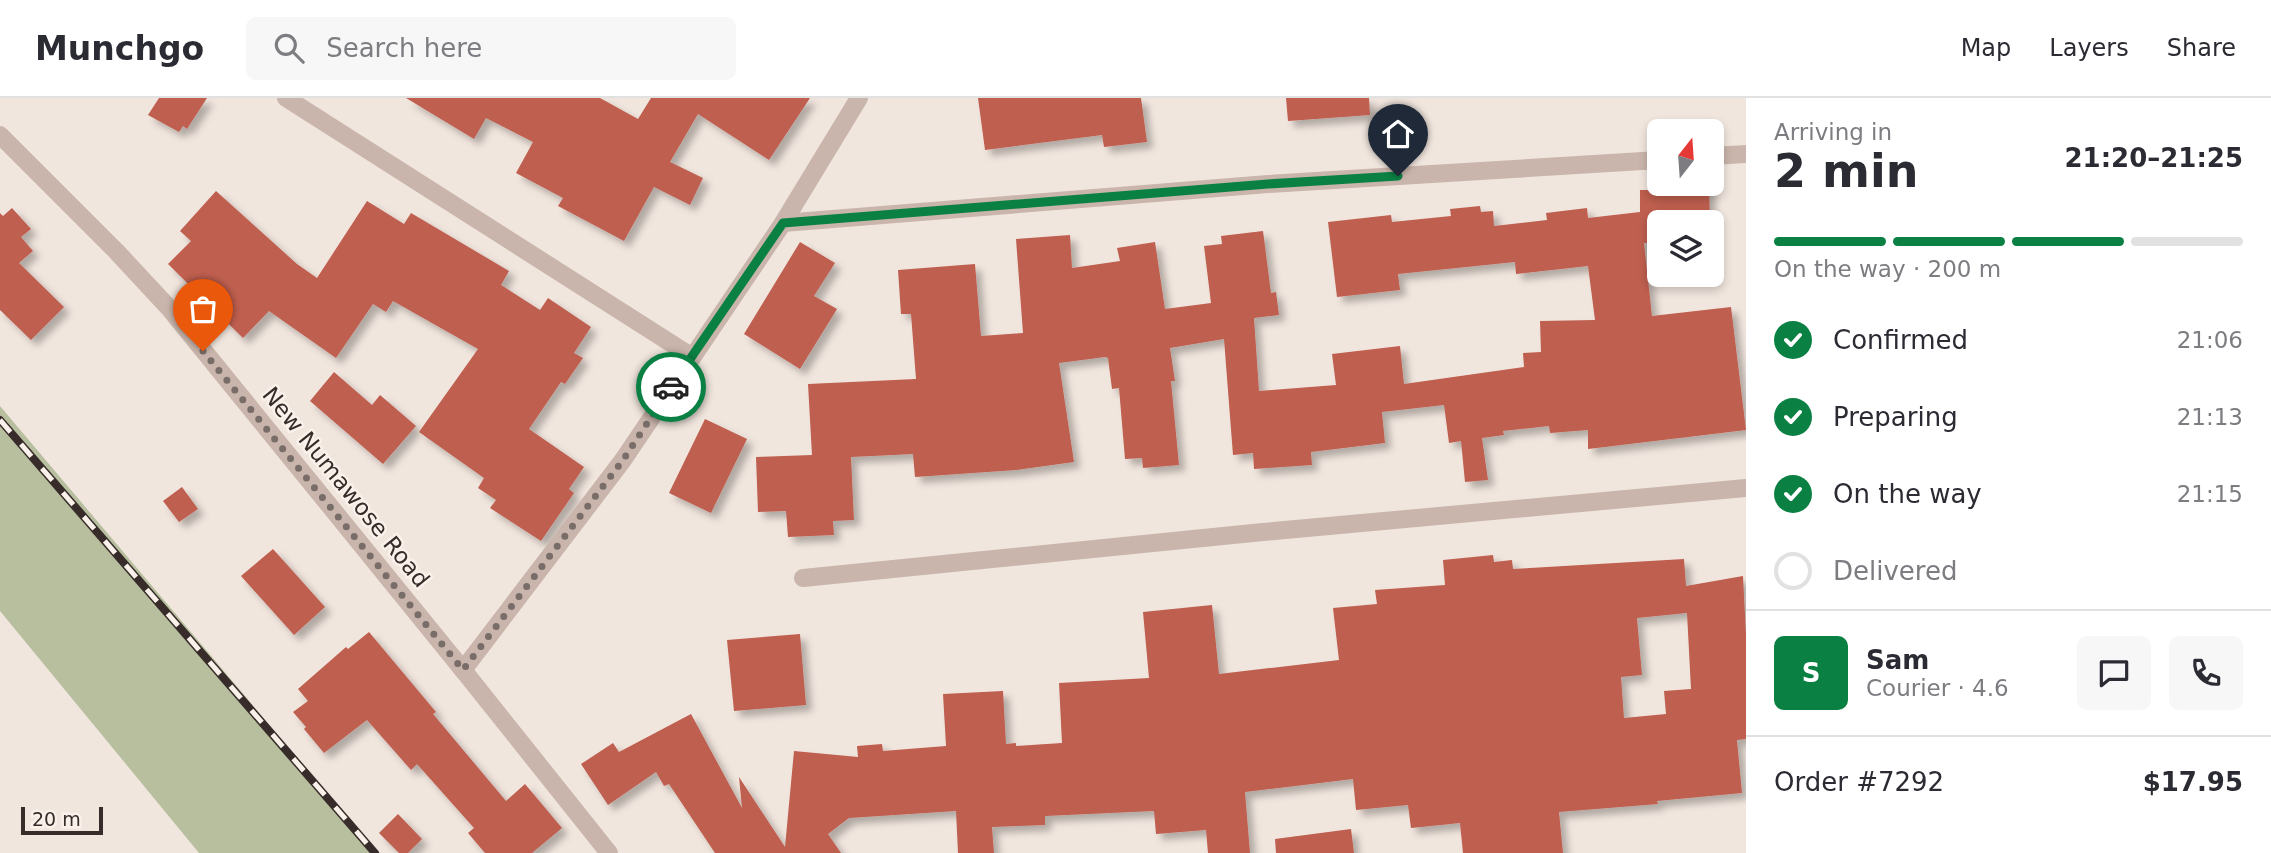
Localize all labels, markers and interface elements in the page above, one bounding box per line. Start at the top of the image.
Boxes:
search box [246,17,736,80]
text: Munchgo [35,29,204,68]
icon: search [270,29,308,67]
text: Search here [326,33,482,63]
text: Map [1961,34,2011,62]
text: Layers [2049,34,2129,62]
text: Share [2167,34,2236,62]
pin [1368,104,1428,176]
icon: home [1379,115,1417,153]
north arrow [1647,119,1724,196]
map controls [1647,119,1724,287]
text: Arriving in [1774,119,1892,145]
text: 21:20–21:25 [2064,143,2243,173]
text: 2 min [1774,144,1918,198]
button: layers [1647,210,1724,287]
text: On the way · 200 m [1774,256,2001,282]
pin [173,279,233,351]
icon: bag [184,290,222,328]
icon: check [1774,321,1812,359]
text: Confirmed [1833,325,1968,355]
text: 21:06 [2177,327,2243,353]
courier [636,352,706,422]
icon: car [652,368,690,406]
street label: New Numawose Road [257,382,435,592]
icon: check [1774,398,1812,436]
text: Preparing [1833,402,1958,432]
text: 21:13 [2177,404,2243,430]
icon: check [1774,475,1812,513]
text: On the way [1833,479,1982,509]
text: 21:15 [2177,481,2243,507]
text: Delivered [1833,556,1957,586]
button: chat [2077,636,2151,710]
button: phone [2169,636,2243,710]
text: Sam [1866,645,1929,675]
text: S [1802,658,1820,688]
text: Courier · 4.6 [1866,675,2009,701]
text: Order #7292 [1774,767,1944,797]
text: $17.95 [2143,767,2243,797]
scale bar [21,804,103,836]
text: 20 m [32,808,81,830]

